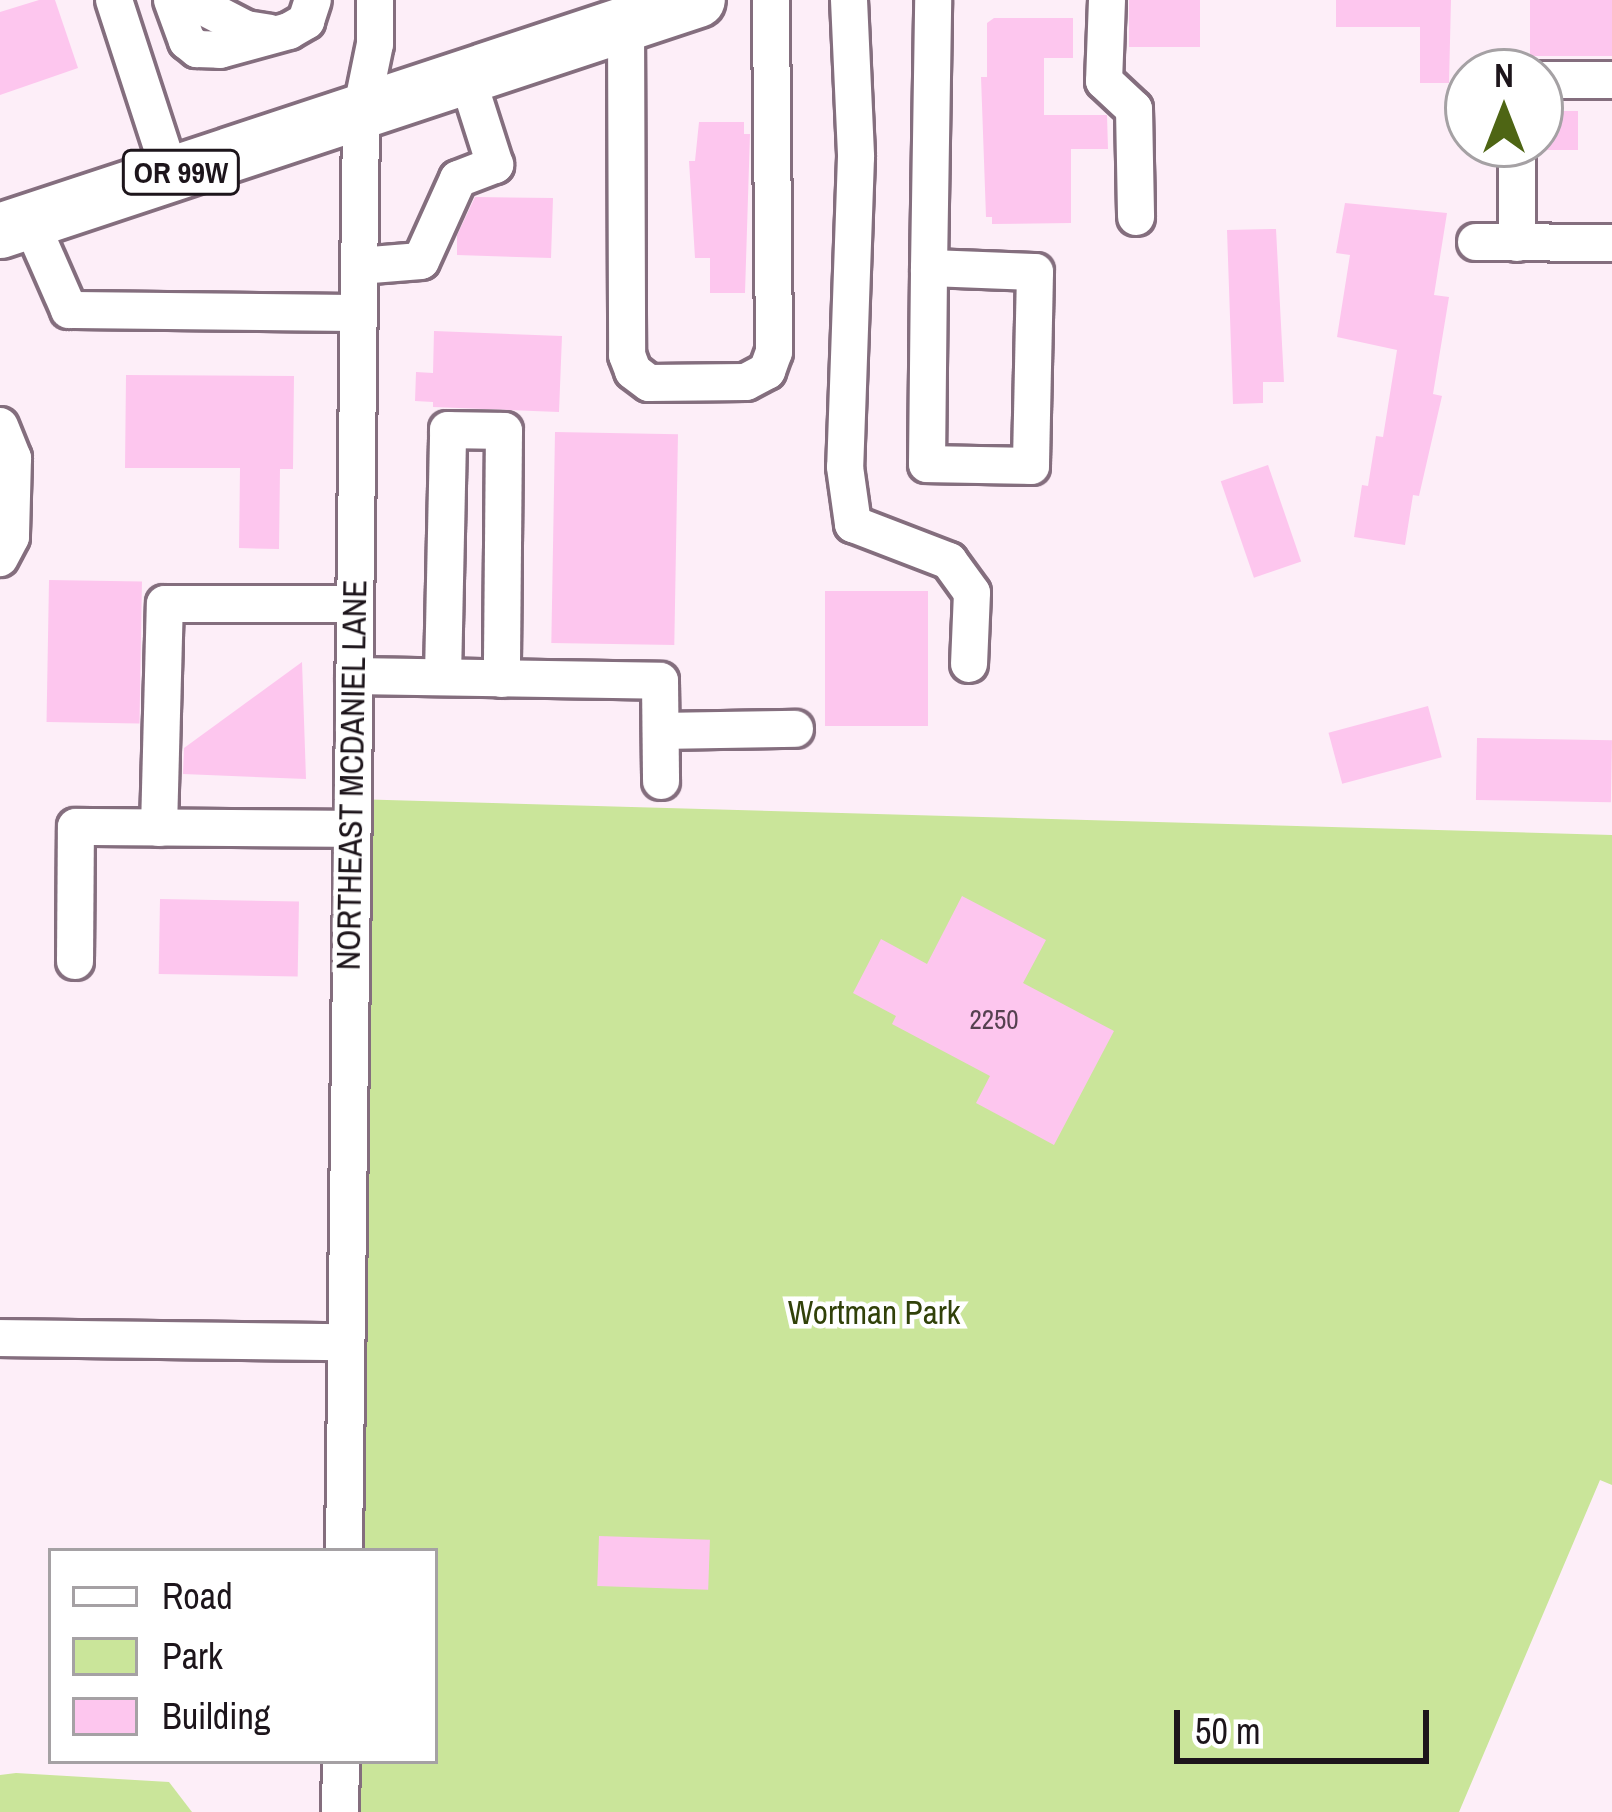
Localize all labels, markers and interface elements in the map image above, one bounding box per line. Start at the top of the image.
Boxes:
north arrow [1444,48,1564,168]
text: N [1494,53,1514,97]
road number: OR 99W [121,148,241,196]
street label: NORTHEAST MCDANIEL LANE [329,579,375,971]
house number: 2250 [969,1004,1019,1036]
park label: Wortman Park [788,1293,960,1333]
legend [48,1548,438,1764]
text: Road [162,1572,233,1620]
text: Park [162,1632,223,1680]
scale bar [1180,1686,1435,1760]
text: Building [162,1692,270,1740]
text: 50 m [1195,1707,1261,1755]

